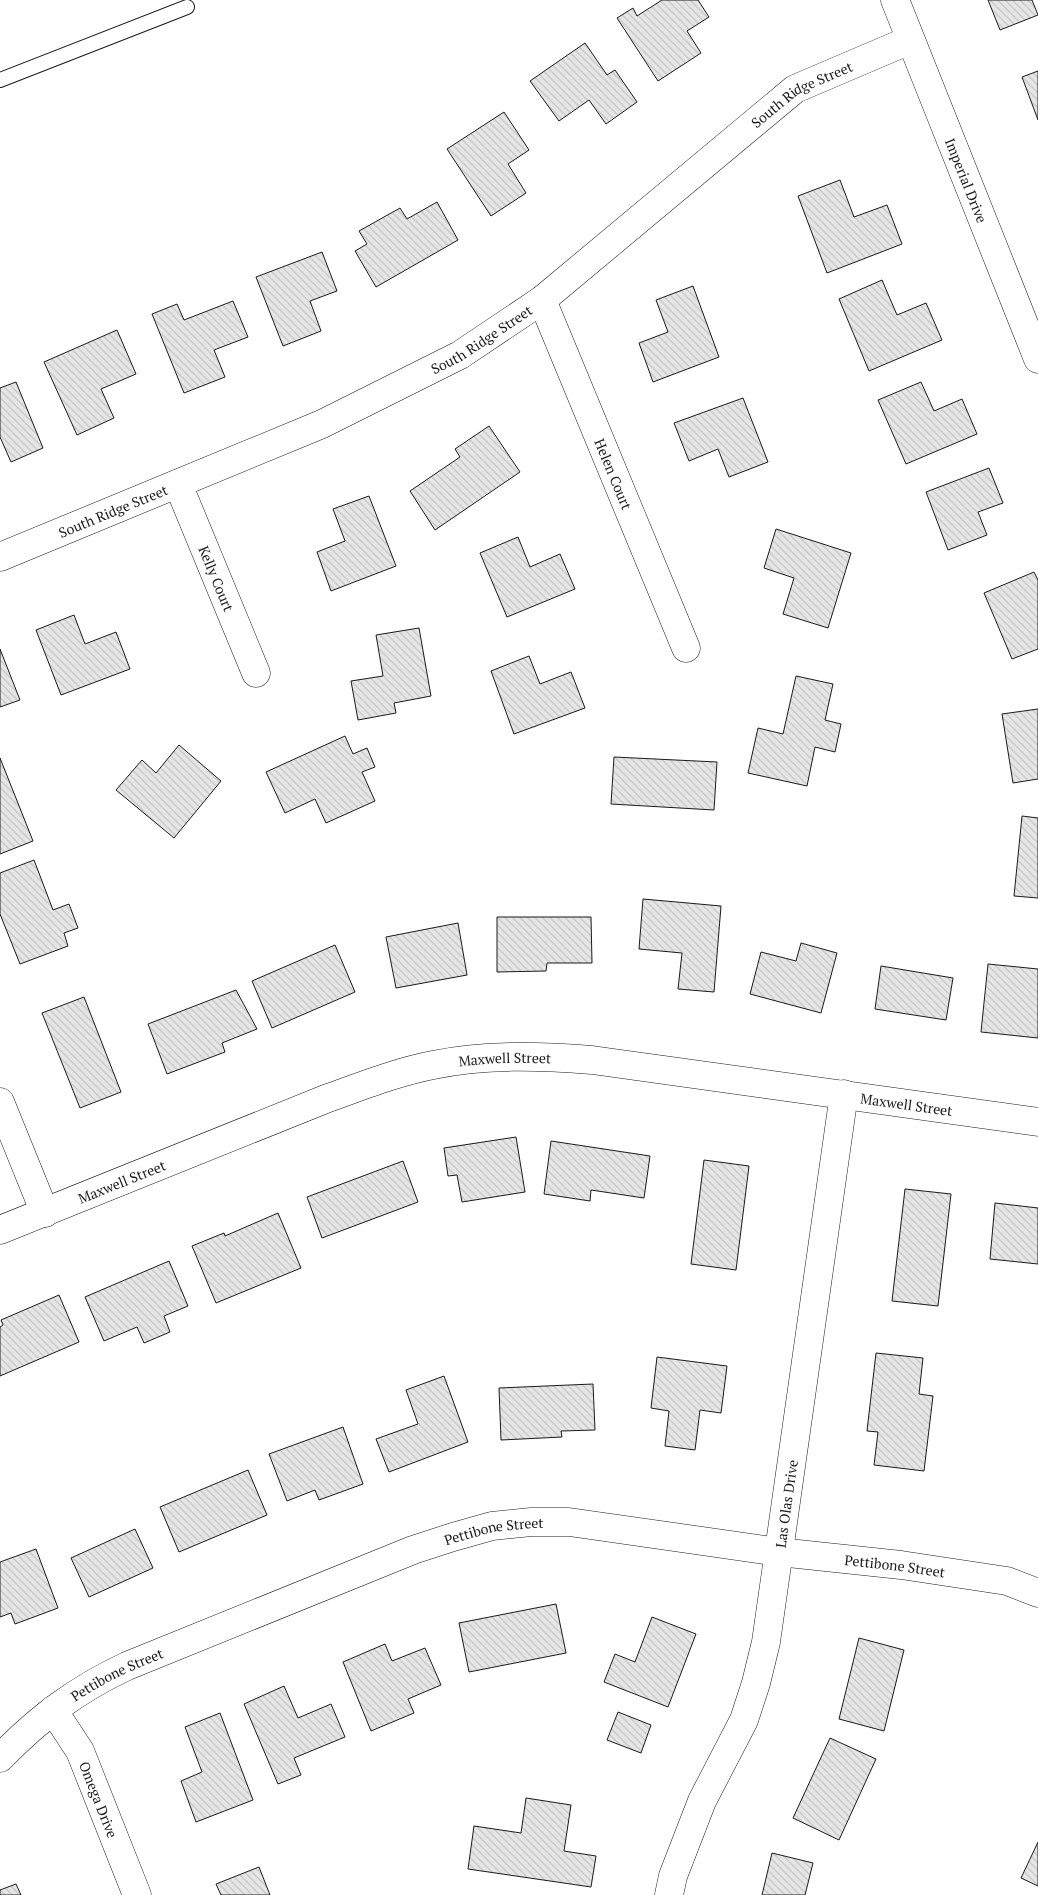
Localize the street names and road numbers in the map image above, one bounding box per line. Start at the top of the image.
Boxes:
street label: South Ridge Street [747,56,856,132]
street label: Imperial Drive [941,135,992,225]
street label: South Ridge Street [427,300,536,378]
street label: Helen Court [591,435,637,513]
street label: South Ridge Street [55,479,171,541]
street label: Kelly Court [195,543,239,615]
street label: Maxwell Street [457,1047,552,1070]
street label: Maxwell Street [859,1088,955,1120]
street label: Maxwell Street [75,1155,169,1207]
street label: Las Olas Drive [770,1458,801,1549]
street label: Pettibone Street [441,1513,544,1549]
street label: Pettibone Street [844,1550,947,1581]
street label: Pettibone Street [67,1643,166,1705]
street label: Omega Drive [75,1758,123,1840]

